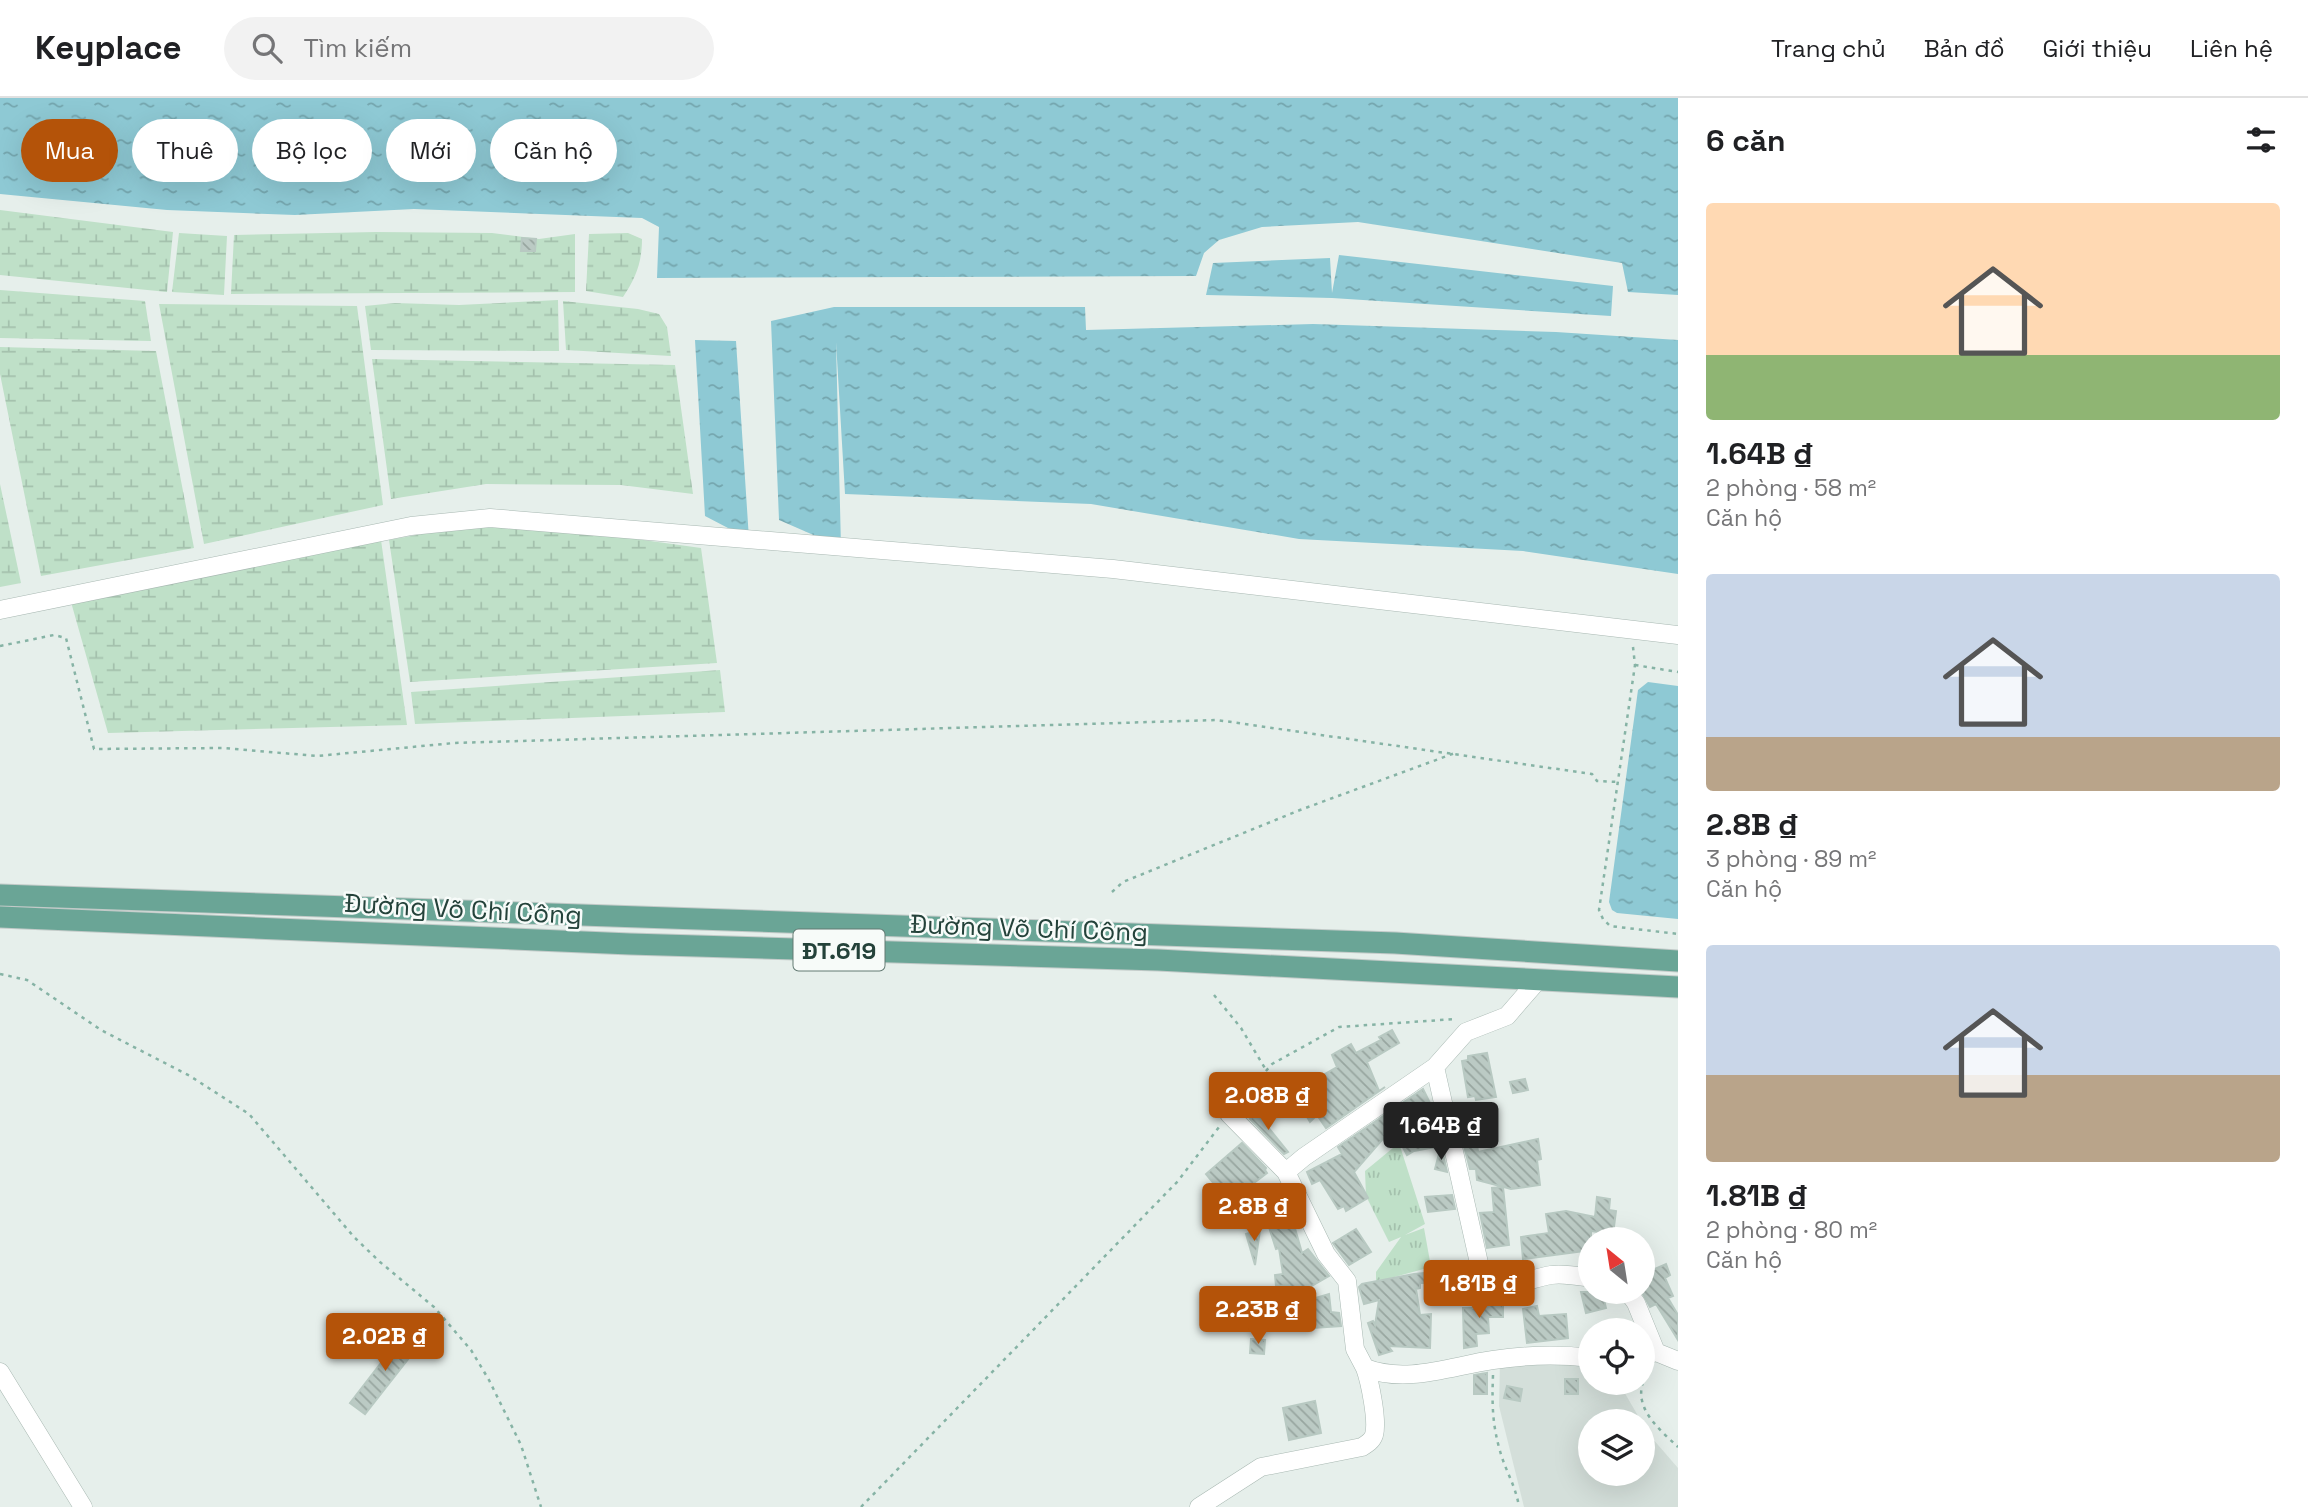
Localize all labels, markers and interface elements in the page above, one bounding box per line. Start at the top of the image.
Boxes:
search box [224,17,714,80]
text: Keyplace [35,27,182,69]
icon: search [248,29,286,67]
text: Tìm kiếm [304,31,412,65]
text: Trang chủ [1771,33,1886,64]
text: Bản đồ [1924,33,2005,64]
text: Giới thiệu [2043,33,2152,64]
text: Liên hệ [2190,33,2273,64]
chip: Mua [21,119,118,182]
chip: Thuê [132,119,238,182]
chip: Bộ lọc [252,119,372,182]
chip: Mới [386,119,476,182]
chip: Căn hộ [490,119,617,182]
text: 6 căn [1706,121,1786,160]
icon: filters [2242,121,2280,159]
icon: home [1930,248,2056,374]
text: 1.64B ₫ [1706,434,1814,473]
text: 2 phòng · 58 m² [1706,473,1876,503]
text: Căn hộ [1706,503,1782,533]
icon: home [1930,619,2056,745]
text: 2.8B ₫ [1706,805,1799,844]
text: 3 phòng · 89 m² [1706,844,1876,874]
text: Căn hộ [1706,874,1782,904]
street label: Đường Võ Chí Công [343,886,583,932]
street label: Đường Võ Chí Công [909,907,1149,949]
road number: ĐT.619 [794,930,884,970]
icon: home [1930,990,2056,1116]
pin: 2.08B ₫ [1203,1072,1333,1132]
text: 2.08B ₫ [1225,1080,1311,1110]
pin: 1.64B ₫ [1376,1102,1506,1162]
text: 1.64B ₫ [1399,1110,1483,1140]
text: 1.81B ₫ [1706,1176,1809,1215]
pin: 2.8B ₫ [1197,1184,1311,1243]
text: 2.8B ₫ [1218,1191,1290,1221]
text: 2 phòng · 80 m² [1706,1215,1877,1245]
north arrow [1578,1227,1656,1304]
map controls [1578,1227,1655,1486]
text: Căn hộ [1706,1245,1782,1275]
pin: 1.81B ₫ [1414,1260,1544,1320]
text: 1.81B ₫ [1440,1268,1518,1298]
pin: 2.23B ₫ [1193,1286,1323,1346]
text: 2.23B ₫ [1215,1294,1301,1324]
pin: 2.02B ₫ [320,1314,450,1373]
button: locate [1578,1318,1655,1395]
text: 2.02B ₫ [342,1321,428,1351]
button: layers [1578,1409,1655,1486]

